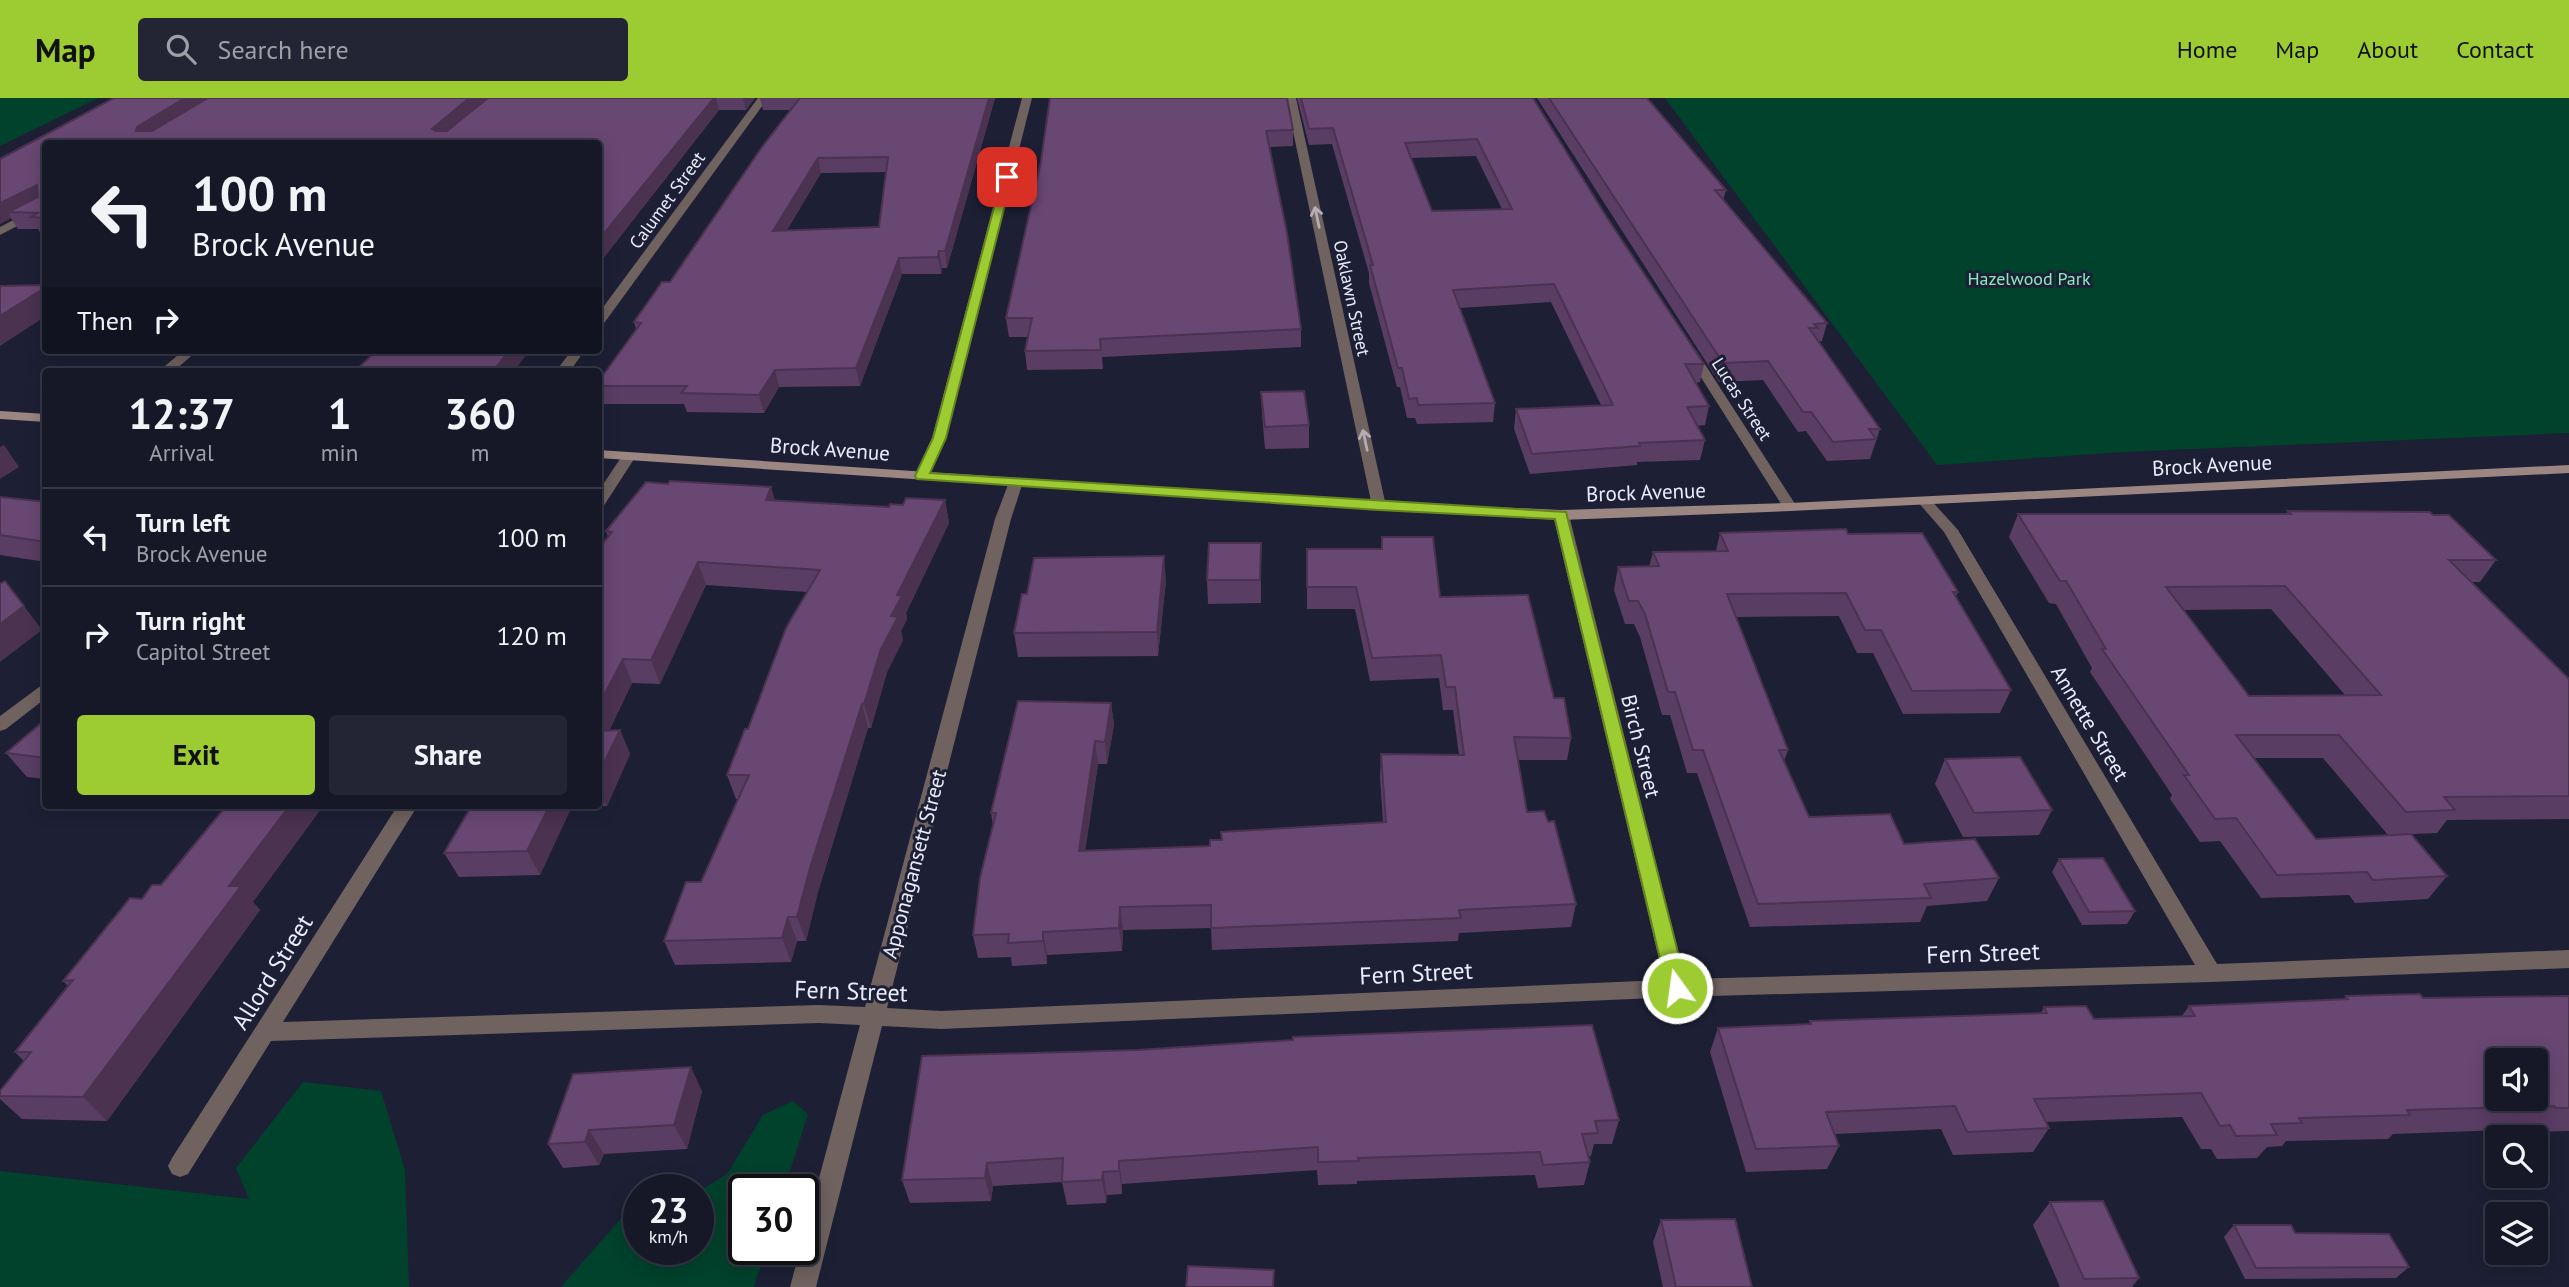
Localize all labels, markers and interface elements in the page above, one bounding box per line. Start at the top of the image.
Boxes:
search box [138,18,628,81]
text: Map [35,28,96,71]
icon: search [162,30,200,68]
text: Search here [218,33,349,66]
text: Home [2177,34,2237,65]
text: Map [2275,34,2319,65]
text: About [2357,34,2418,65]
text: Contact [2456,34,2534,65]
street label: Calumet Street [624,147,710,253]
pin [977,147,1037,207]
icon: arrive [988,158,1026,196]
text: 100 m [192,161,327,225]
icon: left [77,168,168,259]
one-way arrow [1309,206,1323,229]
text: Brock Avenue [192,223,375,265]
street label: Oaklawn Street [1328,238,1376,358]
park label: Hazelwood Park [1967,267,2091,290]
icon: right [147,301,185,339]
text: Then [77,304,133,337]
street label: Lucas Street [1707,353,1777,445]
text: 12:37 [128,386,235,441]
text: 1 [328,386,351,441]
text: 360 [444,386,516,441]
one-way arrow [1357,429,1370,451]
street label: Brock Avenue [769,431,891,467]
text: Arrival [149,438,214,467]
text: min [321,438,358,467]
text: m [471,438,489,467]
street label: Brock Avenue [2151,448,2273,482]
street label: Brock Avenue [1586,476,1706,508]
text: Turn left [136,506,230,539]
icon: left [77,518,115,556]
text: 100 m [496,521,567,554]
text: Brock Avenue [136,539,268,568]
text: Turn right [136,604,245,637]
icon: right [77,616,115,654]
text: 120 m [496,619,567,652]
text: Capitol Street [136,637,270,666]
street label: Annette Street [2045,660,2135,786]
street label: Birch Street [1615,692,1667,800]
button: Exit [77,715,315,795]
button: Share [329,715,567,795]
street label: Apponagansett Street [876,767,952,961]
street label: Allord Street [224,909,320,1035]
street label: Fern Street [1926,936,2040,970]
position arrow [1640,951,1714,1025]
street label: Fern Street [1358,955,1474,991]
street label: Fern Street [794,974,908,1008]
map controls [2485,1048,2548,1265]
button: sound [2485,1048,2548,1111]
button: search [2485,1125,2548,1188]
speed limit sign: 30 [728,1174,819,1265]
text: 23 [649,1187,688,1233]
button: layers [2485,1202,2548,1265]
text: km/h [649,1225,688,1248]

